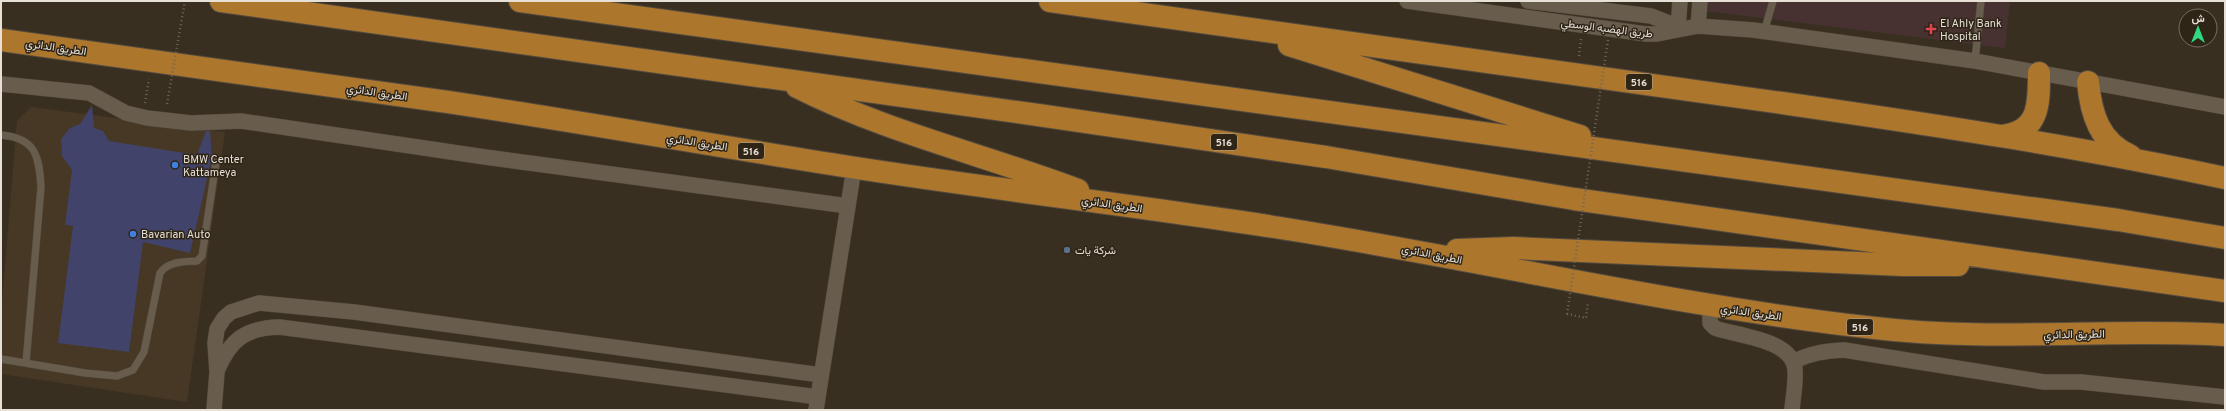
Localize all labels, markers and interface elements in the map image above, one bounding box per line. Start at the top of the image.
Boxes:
north arrow [2178,8,2218,48]
text: ش [2191,12,2205,26]
street label: طريق الهضبه الوسطي [1560,16,1654,44]
place label: El Ahly Bank Hospital [1940,17,2002,44]
marker: El Ahly Bank Hospital [1925,23,1937,35]
street label: الطريق الدائري [24,37,87,61]
road number: 516 [1626,74,1652,90]
street label: الطريق الدائري [345,82,408,106]
street label: الطريق الدائري [665,131,728,157]
road number: 516 [1211,134,1237,150]
road number: 516 [738,143,764,159]
place label: BMW Center Kattameya [183,153,245,180]
marker: BMW Center Kattameya [170,160,180,170]
street label: الطريق الدائري [1080,194,1143,218]
place label: Bavarian Auto [141,228,211,242]
marker: Bavarian Auto [128,229,138,239]
street label: الطريق الدائري [1400,242,1463,270]
place label: شركة يات [1075,244,1116,258]
marker: شركة يات [1062,245,1072,255]
street label: الطريق الدائري [1719,302,1782,326]
road number: 516 [1847,319,1873,335]
street label: الطريق الدائري [2043,327,2105,345]

